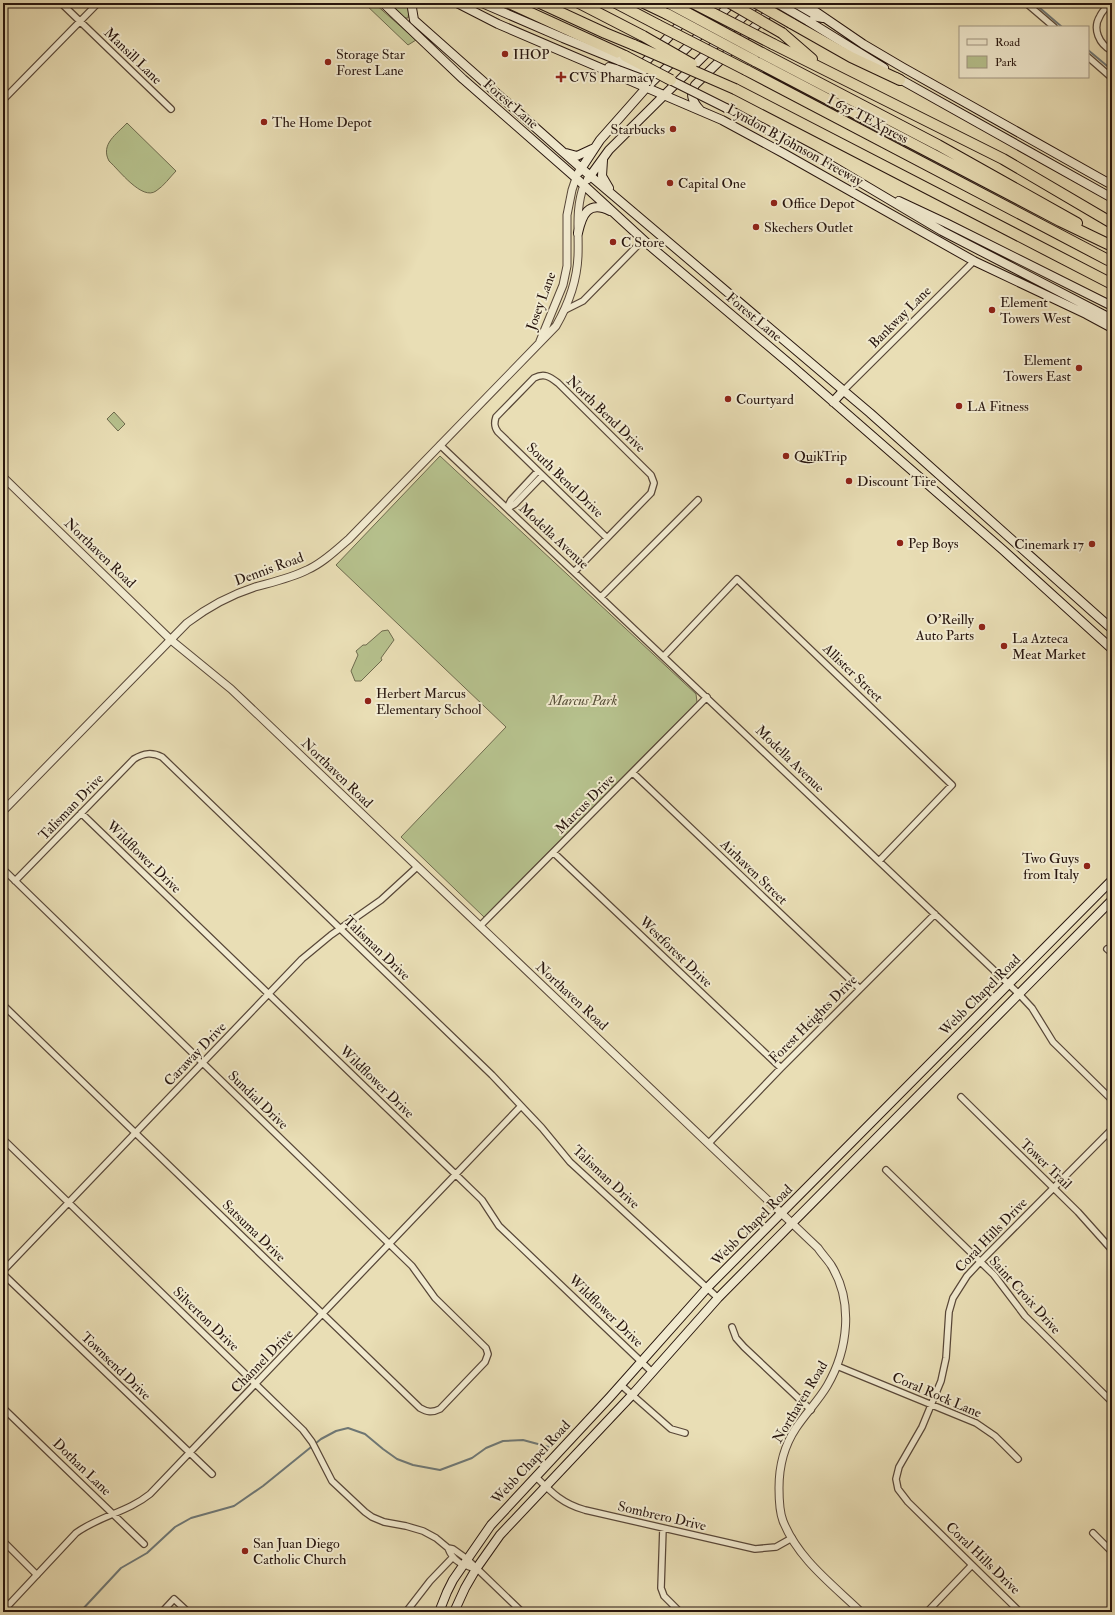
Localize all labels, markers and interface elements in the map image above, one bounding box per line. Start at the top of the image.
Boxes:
street label: Mansill Lane [100,24,166,88]
legend [959,26,1089,78]
text: Road [995,35,1020,50]
place label: Storage Star Forest Lane [336,46,406,79]
place label: IHOP [513,46,550,63]
marker: IHOP [500,49,510,59]
text: Park [995,55,1017,70]
marker: Storage Star Forest Lane [323,57,333,67]
place label: CVS Pharmacy [569,69,656,87]
marker: CVS Pharmacy [556,72,566,82]
street label: Forest Lane [480,75,542,133]
street label: I 635 TEXpress [824,91,911,148]
street label: Lyndon B Johnson Freeway [723,100,867,191]
place label: The Home Depot [272,114,372,132]
marker: The Home Depot [259,117,269,127]
place label: Starbucks [611,121,665,138]
marker: Starbucks [668,124,678,134]
place label: Capital One [678,175,746,193]
marker: Capital One [665,178,675,188]
place label: Office Depot [782,195,855,213]
marker: Office Depot [769,198,779,208]
place label: Skechers Outlet [764,219,853,236]
marker: Skechers Outlet [751,222,761,232]
place label: C Store [621,234,664,251]
marker: C Store [608,237,618,247]
street label: Josey Lane [522,269,560,334]
street label: Bankway Lane [865,282,935,352]
street label: Forest Lane [723,289,785,345]
place label: Element Towers West [1000,294,1071,327]
marker: Element Towers West [987,305,997,315]
place label: Element Towers East [1003,352,1071,385]
marker: Element Towers East [1074,363,1084,373]
street label: North Bend Drive [563,372,649,456]
place label: Courtyard [736,391,794,409]
marker: Courtyard [723,394,733,404]
place label: LA Fitness [967,398,1029,415]
marker: LA Fitness [954,401,964,411]
street label: South Bend Drive [523,439,607,521]
place label: QuikTrip [794,448,847,466]
marker: QuikTrip [781,451,791,461]
place label: Discount Tire [857,473,936,490]
marker: Discount Tire [844,476,854,486]
street label: Modella Avenue [516,499,593,573]
street label: Northaven Road [61,515,139,591]
place label: Pep Boys [908,535,959,553]
place label: Cinemark 17 [1014,536,1085,553]
marker: Pep Boys [895,538,905,548]
marker: Cinemark 17 [1087,539,1097,549]
street label: Dennis Road [232,549,306,589]
place label: O'Reilly Auto Parts [915,611,975,644]
marker: O'Reilly Auto Parts [977,622,987,632]
place label: La Azteca Meat Market [1012,630,1086,663]
street label: Allister Street [819,639,887,706]
marker: La Azteca Meat Market [999,641,1009,651]
place label: Herbert Marcus Elementary School [376,685,482,719]
park label: Marcus Park [548,692,618,709]
marker: Herbert Marcus Elementary School [363,696,373,706]
street label: Modella Avenue [752,722,828,796]
street label: Northaven Road [298,735,376,811]
street label: Talisman Drive [35,770,107,844]
street label: Marcus Drive [552,771,618,837]
street label: Wildflower Drive [103,817,185,897]
street label: Airhaven Street [716,835,791,908]
place label: Two Guys from Italy [1022,850,1080,884]
marker: Two Guys from Italy [1082,861,1092,871]
street label: Talisman Drive [340,912,414,984]
street label: Westforest Drive [635,912,716,991]
street label: Webb Chapel Road [935,951,1025,1040]
street label: Northaven Road [532,958,612,1034]
street label: Forest Heights Drive [765,971,861,1067]
street label: Caraway Drive [160,1018,230,1090]
street label: Wildflower Drive [336,1042,418,1122]
street label: Sundial Drive [224,1067,292,1133]
street label: Tower Trail [1017,1135,1076,1193]
street label: Talisman Drive [569,1142,643,1212]
street label: Webb Chapel Road [707,1181,797,1270]
street label: Coral Hills Drive [951,1194,1031,1276]
street label: Satsuma Drive [219,1196,289,1266]
street label: Saint Croix Drive [986,1253,1064,1338]
street label: Wildflower Drive [565,1271,647,1351]
street label: Silverton Drive [169,1283,243,1355]
street label: Channel Drive [227,1325,297,1396]
street label: Townsend Drive [77,1328,155,1404]
street label: Northaven Road [769,1358,831,1446]
street label: Coral Rock Lane [890,1369,984,1422]
street label: Webb Chapel Road [487,1417,575,1509]
street label: Dothan Lane [49,1435,115,1499]
street label: Sombrero Drive [616,1498,708,1534]
street label: Coral Hills Drive [942,1518,1024,1598]
place label: San Juan Diego Catholic Church [253,1535,347,1568]
marker: San Juan Diego Catholic Church [240,1546,250,1556]

